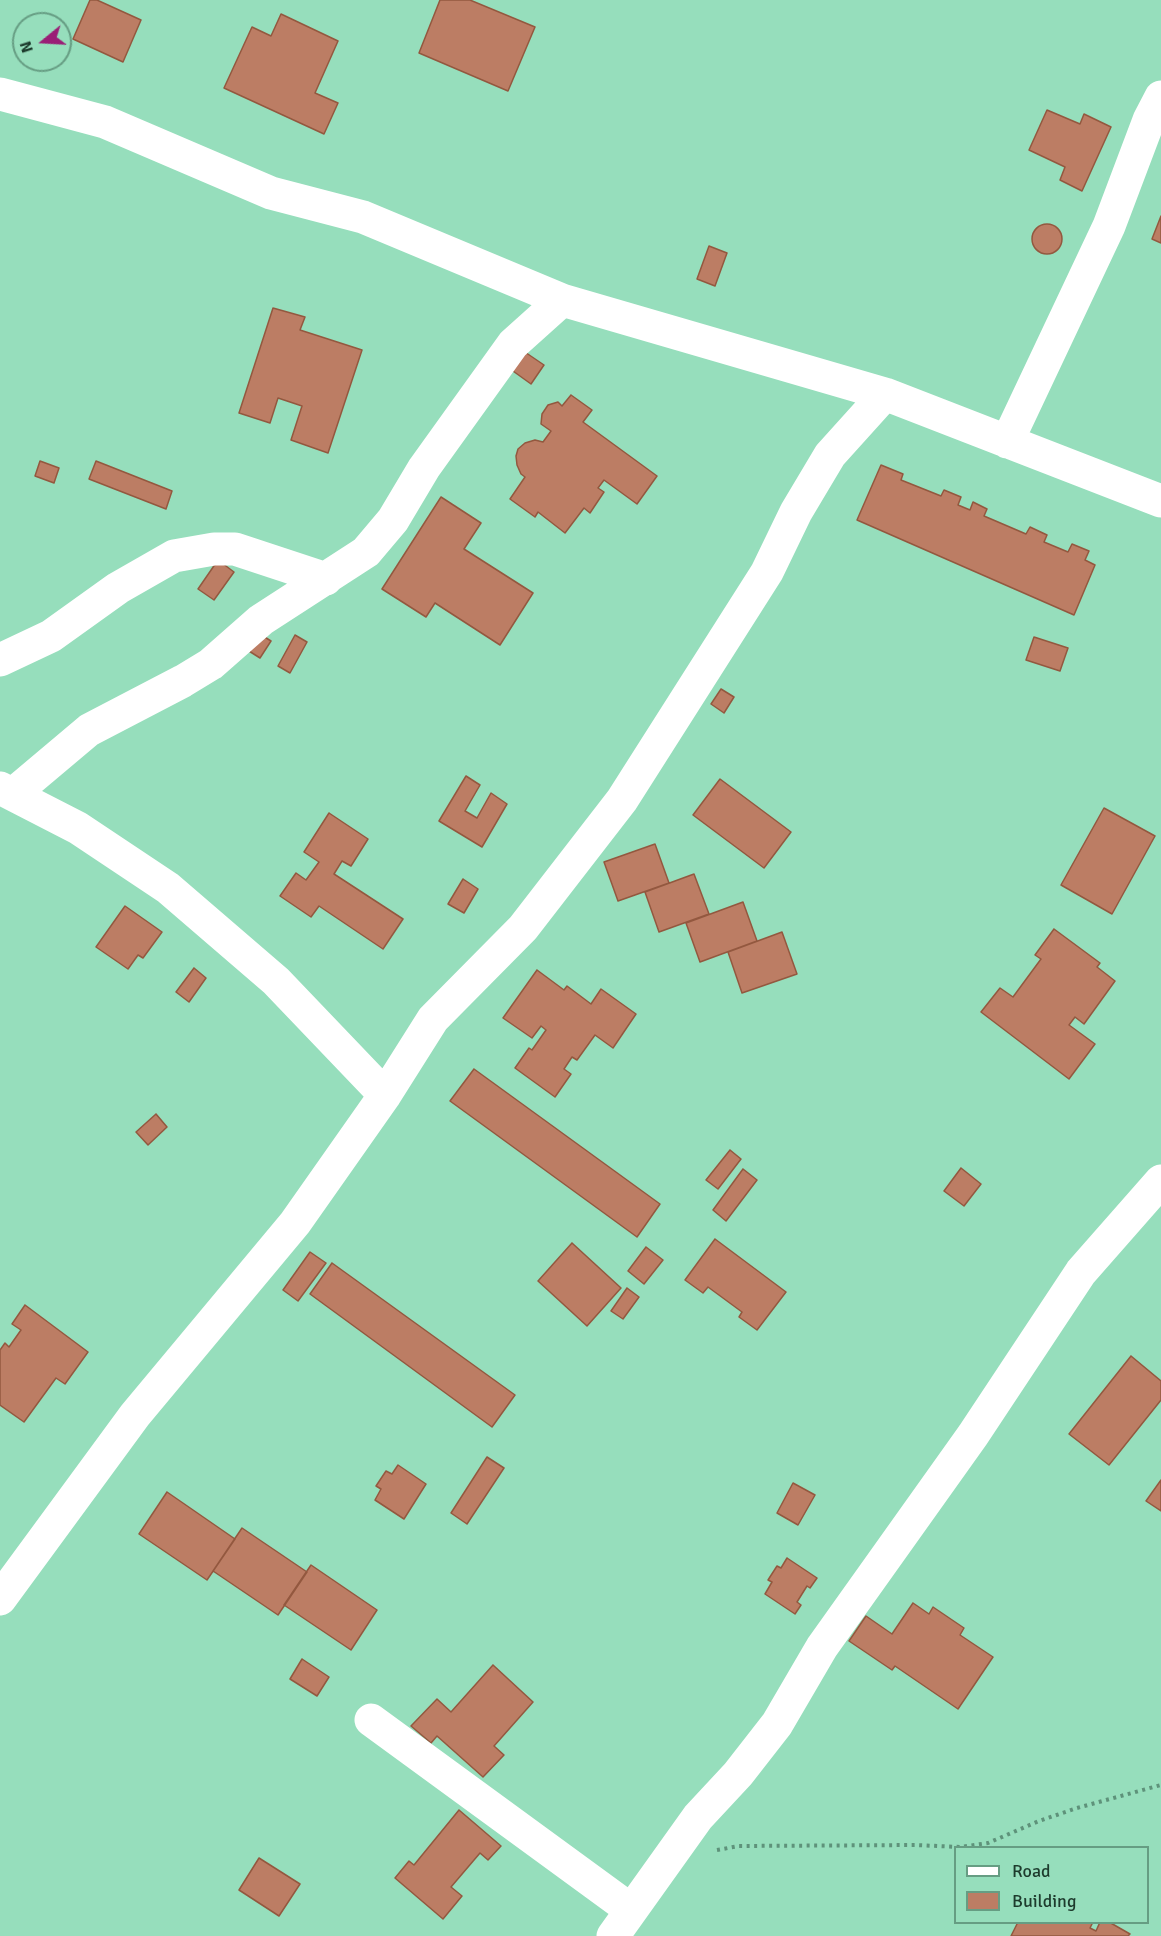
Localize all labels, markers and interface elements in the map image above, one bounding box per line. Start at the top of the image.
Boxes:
north arrow [12,12,72,72]
text: N [16,39,38,55]
legend [954,1846,1149,1924]
text: Road [1012,1860,1051,1882]
text: Building [1012,1890,1076,1912]

